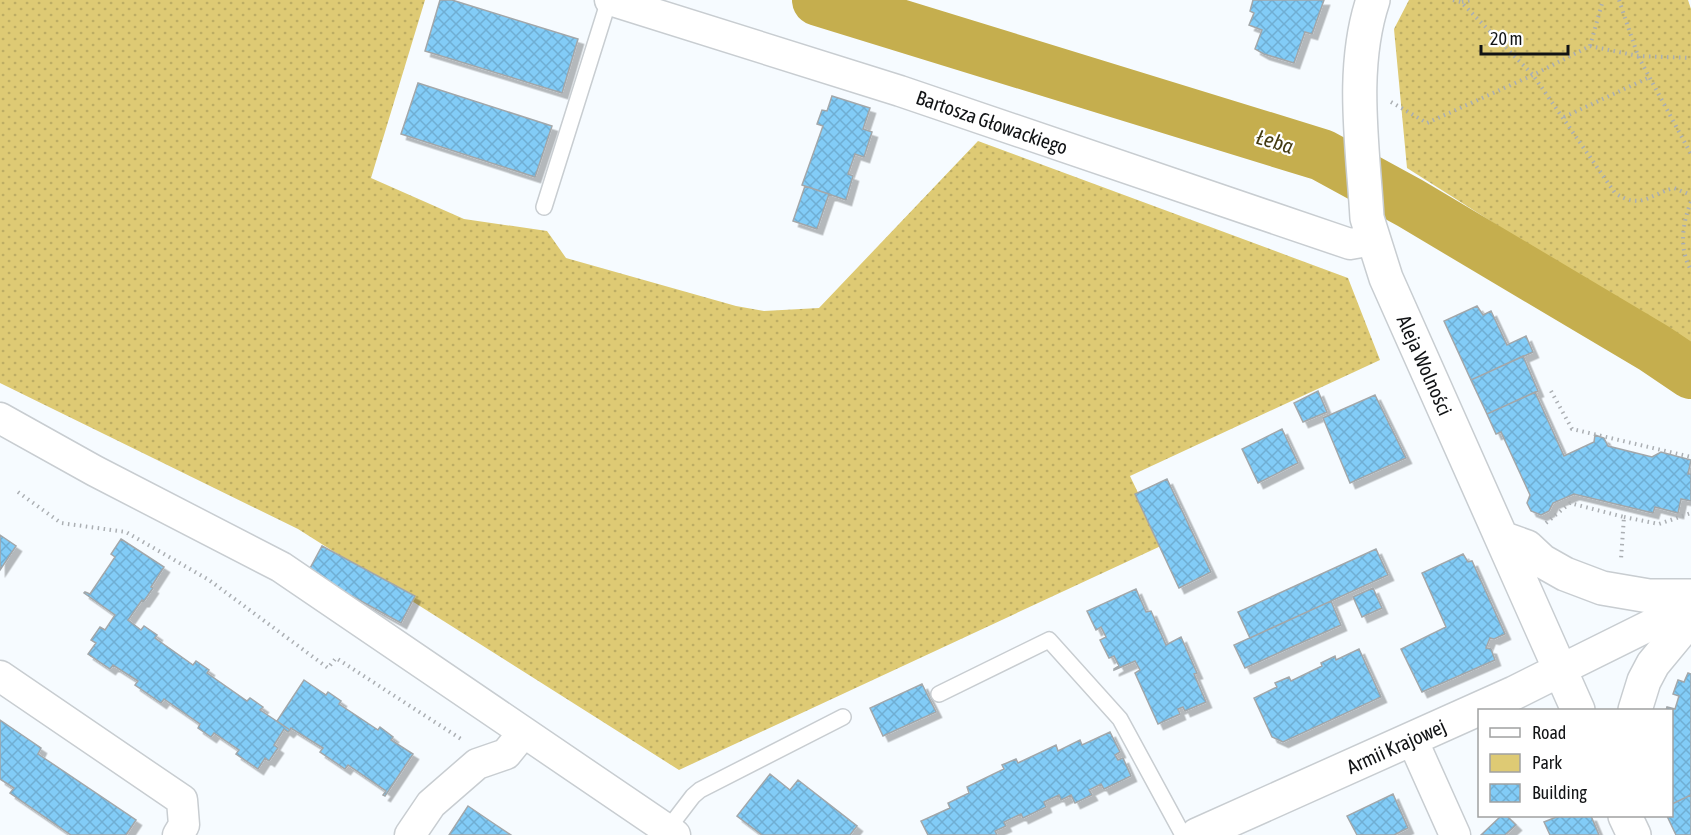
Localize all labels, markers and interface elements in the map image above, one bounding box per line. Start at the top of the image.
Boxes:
scale bar [1481,18,1568,56]
text: 20 m [1490,28,1522,49]
street label: Bartosza Głowackiego [913,85,1071,159]
water label: Łeba [1254,124,1297,158]
street label: Aleja Wolności [1393,311,1457,419]
legend [1478,709,1673,817]
street label: Armii Krajowej [1343,714,1449,778]
text: Road [1532,722,1566,743]
text: Park [1532,752,1562,773]
text: Building [1532,782,1587,803]

